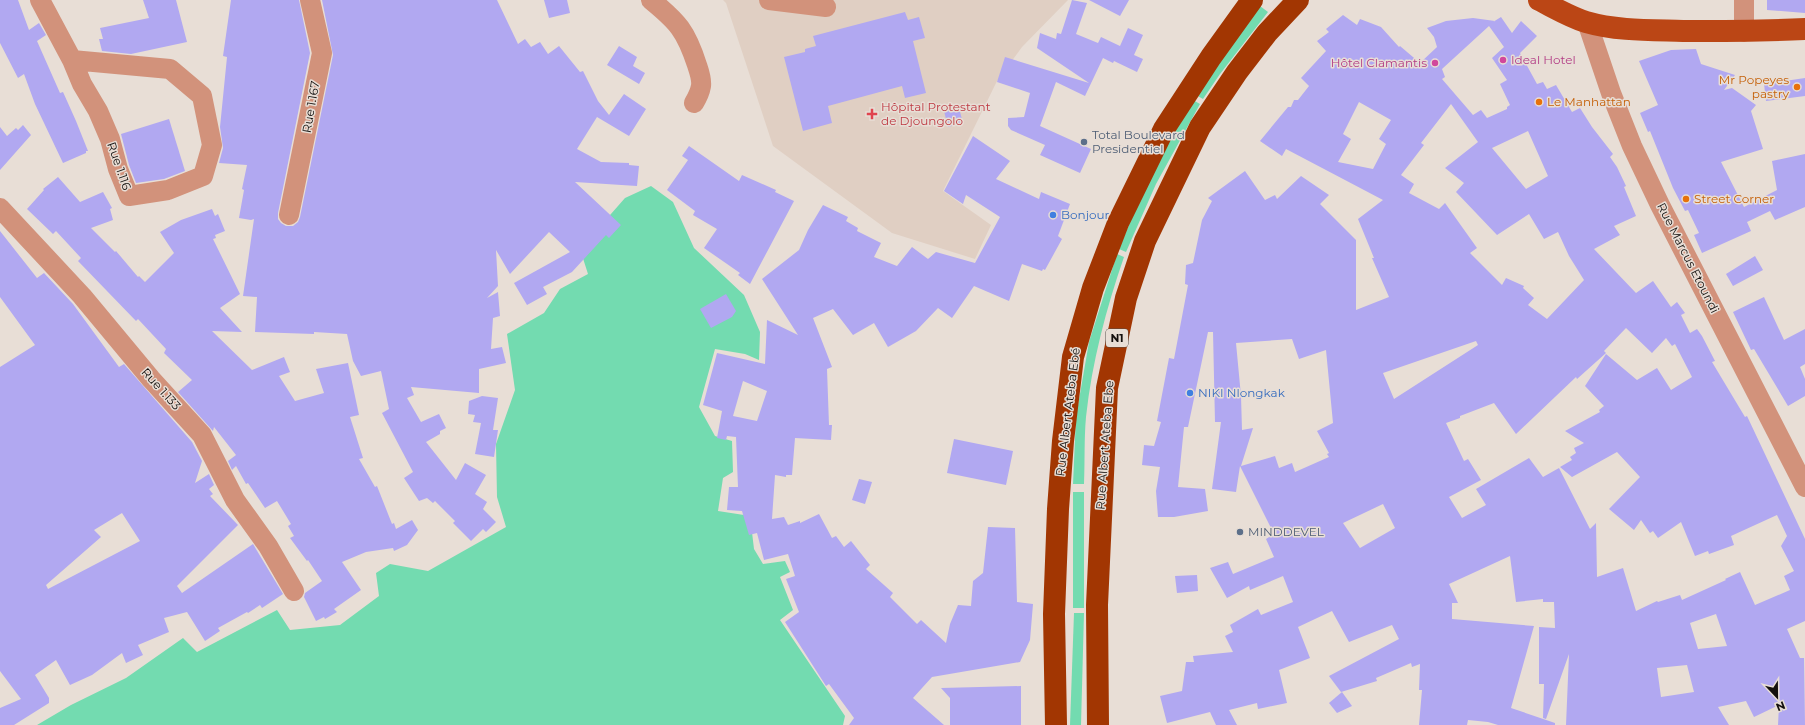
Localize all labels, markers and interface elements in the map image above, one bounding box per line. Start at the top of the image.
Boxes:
place label: Ideal Hotel [1511,52,1576,67]
place label: Hôtel Clamantis [1331,55,1427,70]
marker: Ideal Hotel [1498,55,1508,65]
marker: Hôtel Clamantis [1430,58,1440,68]
place label: Mr Popeyes pastry [1719,72,1789,101]
street label: Rue 1.167 [299,80,322,134]
marker: Mr Popeyes pastry [1792,82,1802,92]
place label: Le Manhattan [1547,94,1631,109]
marker: Le Manhattan [1534,97,1544,107]
place label: Hôpital Protestant de Djoungolo [881,99,991,128]
marker: Hôpital Protestant de Djoungolo [866,108,878,120]
place label: Total Boulevard Presidentiel [1092,127,1185,156]
marker: Total Boulevard Presidentiel [1079,137,1089,147]
street label: Rue 1.116 [104,140,135,192]
place label: Street Corner [1694,191,1774,206]
marker: Street Corner [1681,194,1691,204]
street label: Rue Marcus Etoundi [1654,200,1723,315]
place label: Bonjour [1061,207,1110,222]
marker: Bonjour [1048,210,1058,220]
road number: N1 [1106,329,1128,347]
street label: Rue Albert Ateba Ebé [1052,347,1083,477]
street label: Rue 1.133 [139,364,184,413]
street label: Rue Albert Ateba Ebe [1093,380,1117,510]
place label: NIKI Nlongkak [1198,385,1286,400]
marker: NIKI Nlongkak [1185,388,1195,398]
place label: MINDDEVEL [1248,524,1324,539]
marker: MINDDEVEL [1235,527,1245,537]
north arrow [1757,677,1797,717]
text: N [1774,698,1787,714]

